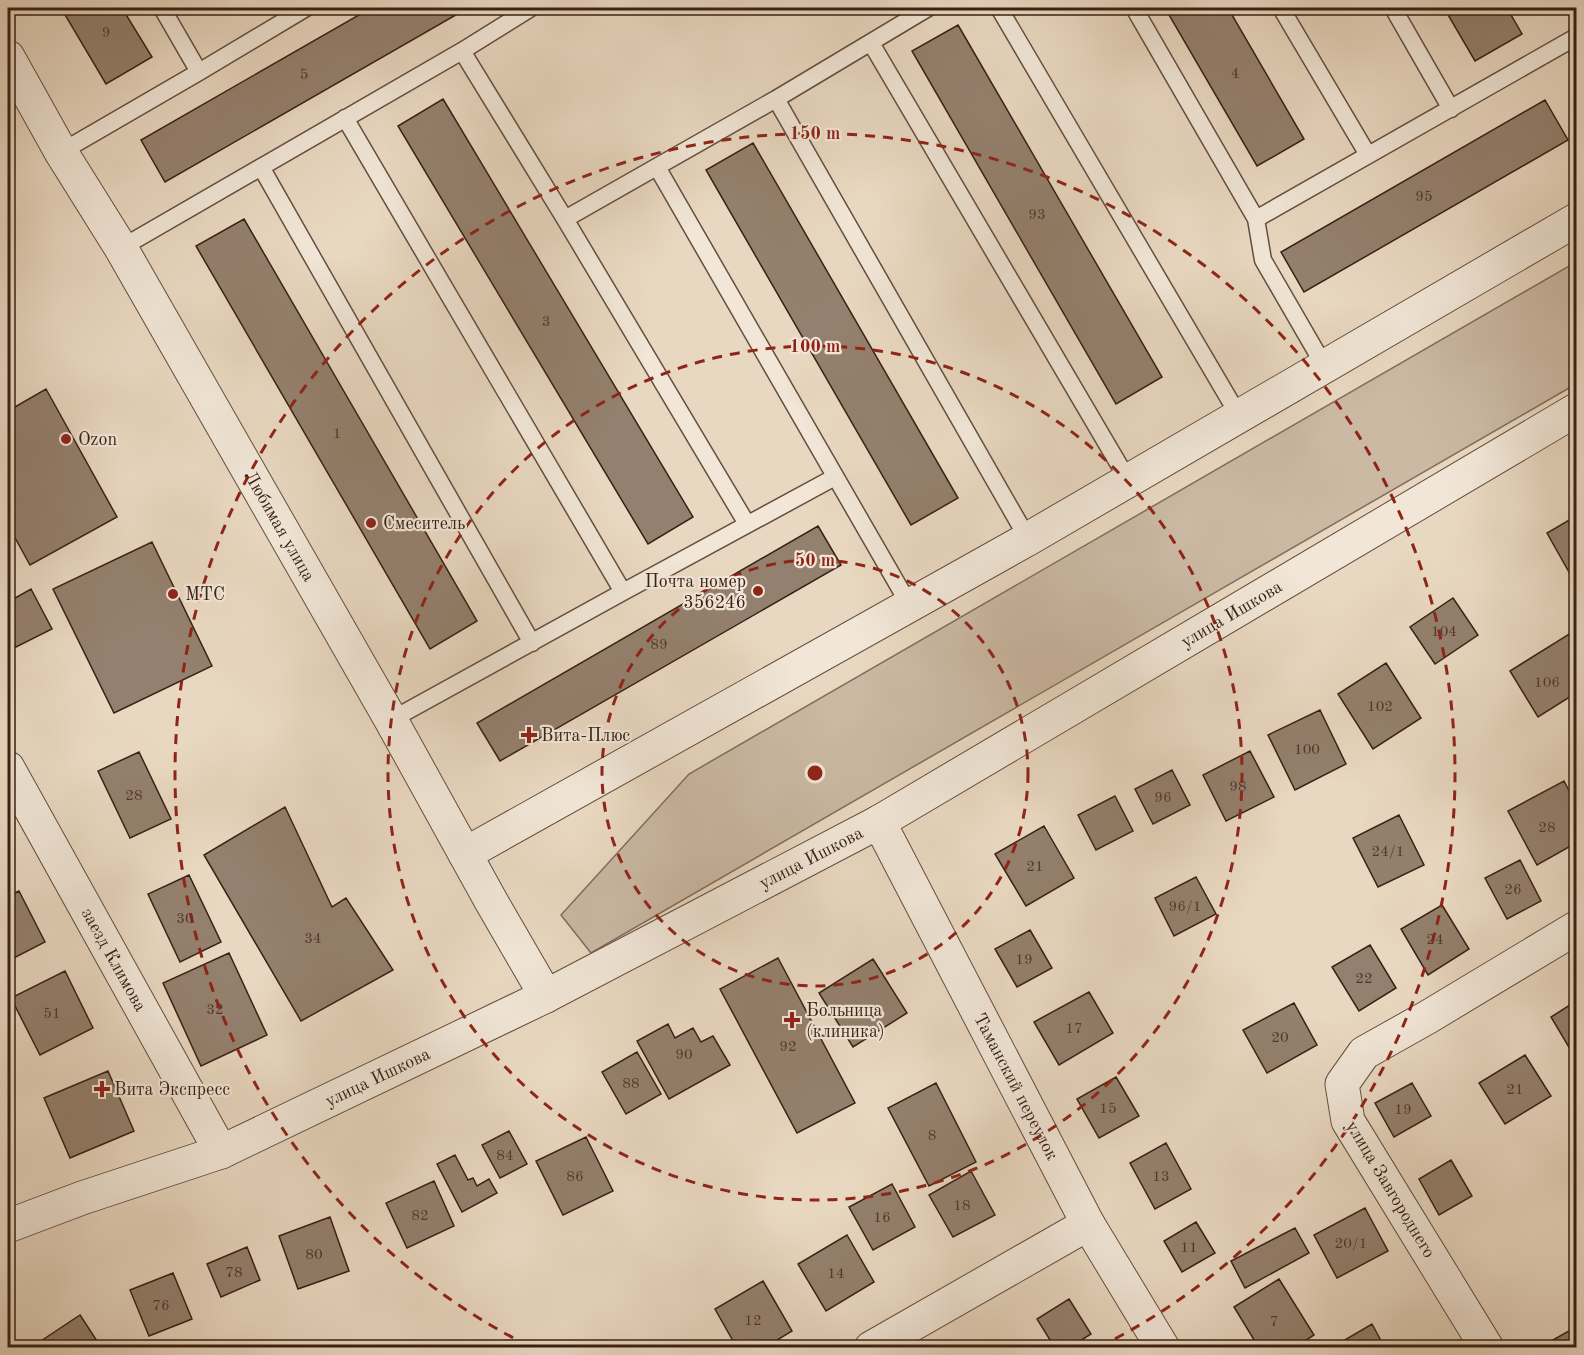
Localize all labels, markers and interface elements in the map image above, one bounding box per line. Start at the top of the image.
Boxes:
house number: 9 [102,26,110,41]
house number: 4 [1231,67,1239,82]
house number: 5 [300,68,308,83]
text: 150 m [790,125,840,143]
house number: 95 [1415,190,1433,205]
house number: 93 [1028,208,1046,223]
house number: 3 [542,315,550,330]
text: 100 m [790,338,840,356]
house number: 1 [333,427,341,442]
place label: Ozon [78,431,117,449]
marker: Ozon [59,432,73,446]
street label: Любимая улица [240,468,318,585]
place label: Смеситель [383,515,465,533]
marker: Смеситель [364,516,378,530]
text: 50 m [795,552,835,570]
place label: Почта номер 356246 [645,573,746,612]
street label: улица Ишкова [1178,578,1286,651]
marker: Почта номер 356246 [751,584,765,598]
place label: МТС [185,586,225,604]
marker: МТС [166,587,180,601]
house number: 104 [1431,625,1457,640]
house number: 89 [650,638,668,653]
house number: 106 [1534,676,1560,691]
house number: 102 [1367,700,1393,715]
place label: Вита-Плюс [541,727,630,745]
marker: Вита-Плюс [522,728,536,742]
house number: 100 [1294,743,1320,758]
centre of rings [805,763,825,783]
house number: 98 [1229,780,1247,795]
house number: 28 [125,789,143,804]
house number: 96 [1154,791,1172,806]
house number: 28 [1538,821,1556,836]
street label: улица Ишкова [757,824,866,893]
house number: 24/1 [1372,845,1404,860]
house number: 21 [1026,860,1044,875]
house number: 26 [1504,883,1522,898]
house number: 96/1 [1169,900,1201,915]
street label: заезд Климова [77,905,149,1015]
house number: 30 [176,912,194,927]
house number: 34 [304,932,322,947]
house number: 24 [1426,933,1444,948]
house number: 19 [1015,953,1033,968]
house number: 22 [1355,972,1373,987]
place label: Больница (клиника) [806,1002,885,1041]
house number: 32 [206,1003,224,1018]
house number: 51 [43,1007,61,1022]
marker: Больница (клиника) [783,1011,801,1029]
street label: Таманский переулок [970,1011,1061,1163]
house number: 17 [1065,1022,1083,1037]
house number: 20 [1271,1031,1289,1046]
house number: 92 [779,1040,797,1055]
street label: улица Ишкова [322,1045,433,1111]
house number: 90 [675,1048,693,1063]
house number: 88 [622,1077,640,1092]
place label: Вита Экспресс [114,1081,230,1099]
marker: Вита Экспресс [95,1082,109,1096]
house number: 21 [1506,1083,1524,1098]
house number: 15 [1099,1102,1117,1117]
house number: 19 [1394,1103,1412,1118]
street label: улица Завгороднего [1342,1118,1438,1261]
house number: 8 [928,1129,936,1144]
house number: 84 [496,1149,514,1164]
house number: 86 [566,1170,584,1185]
house number: 13 [1152,1170,1170,1185]
house number: 18 [953,1199,971,1214]
house number: 82 [411,1209,429,1224]
house number: 16 [873,1211,891,1226]
house number: 20/1 [1335,1237,1367,1252]
house number: 11 [1180,1241,1198,1256]
house number: 80 [305,1248,323,1263]
house number: 78 [225,1266,243,1281]
house number: 14 [827,1267,845,1282]
house number: 76 [152,1299,170,1314]
house number: 12 [744,1314,762,1329]
house number: 7 [1270,1315,1278,1330]

